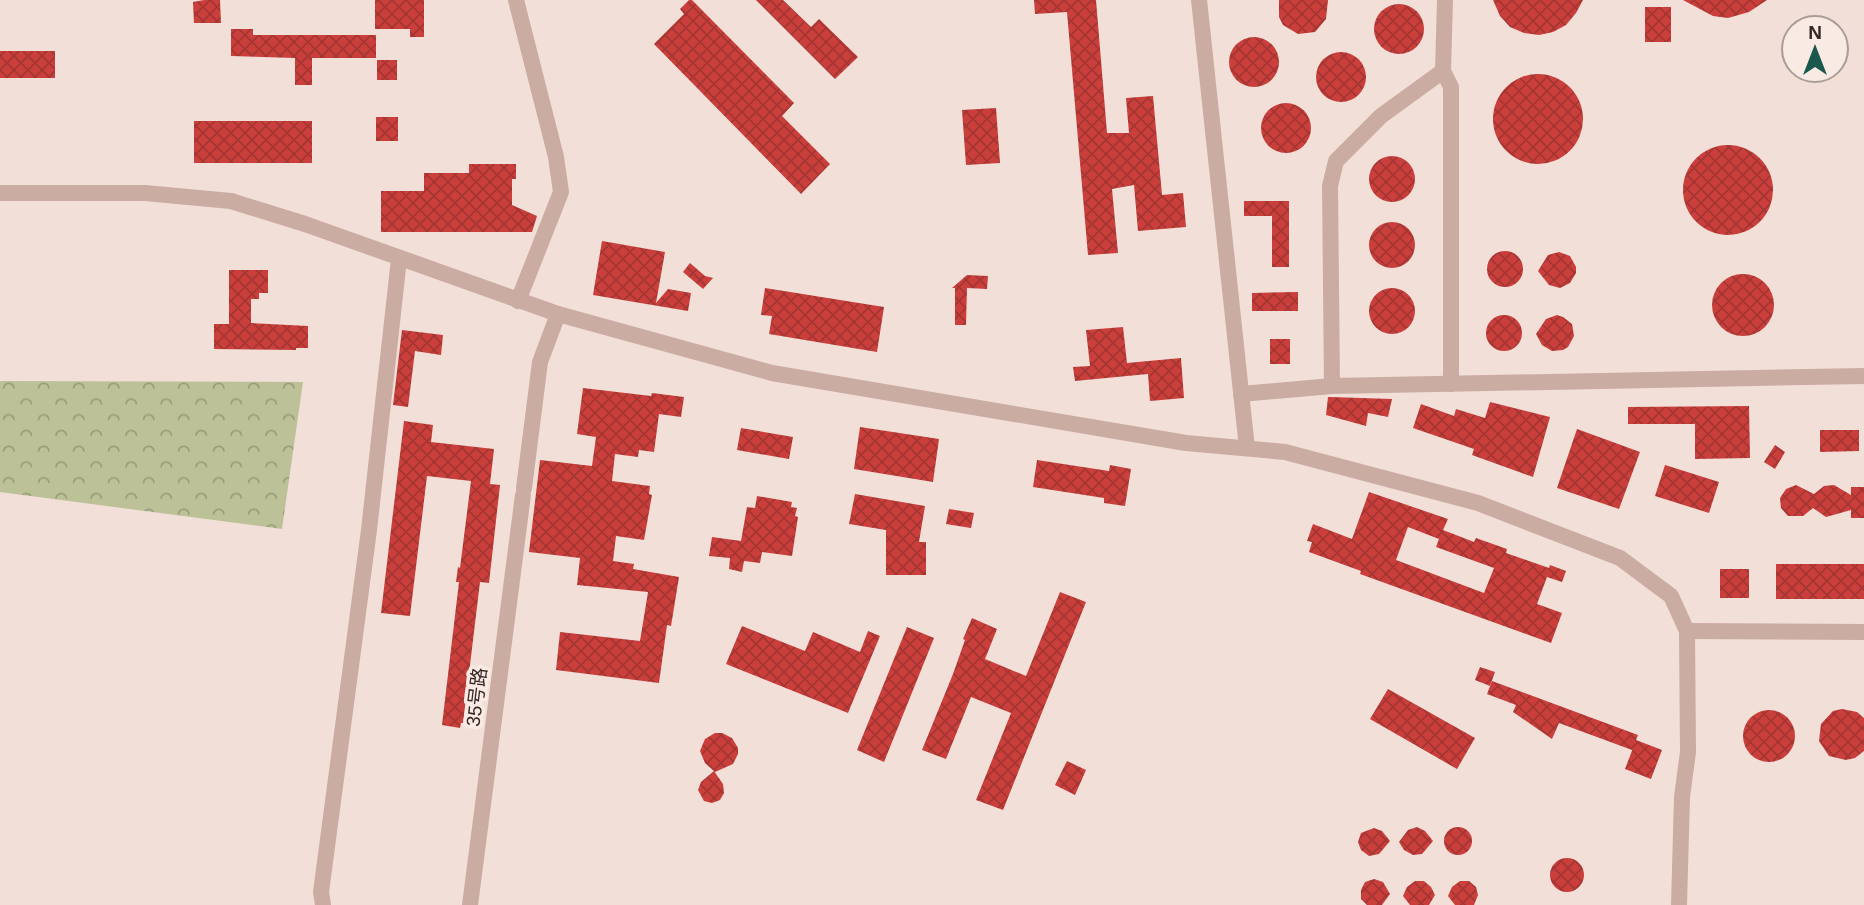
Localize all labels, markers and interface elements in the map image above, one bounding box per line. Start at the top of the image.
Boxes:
north arrow [1780,14,1850,84]
text: N [1808,22,1822,43]
street label: 35号路 [462,666,491,728]

